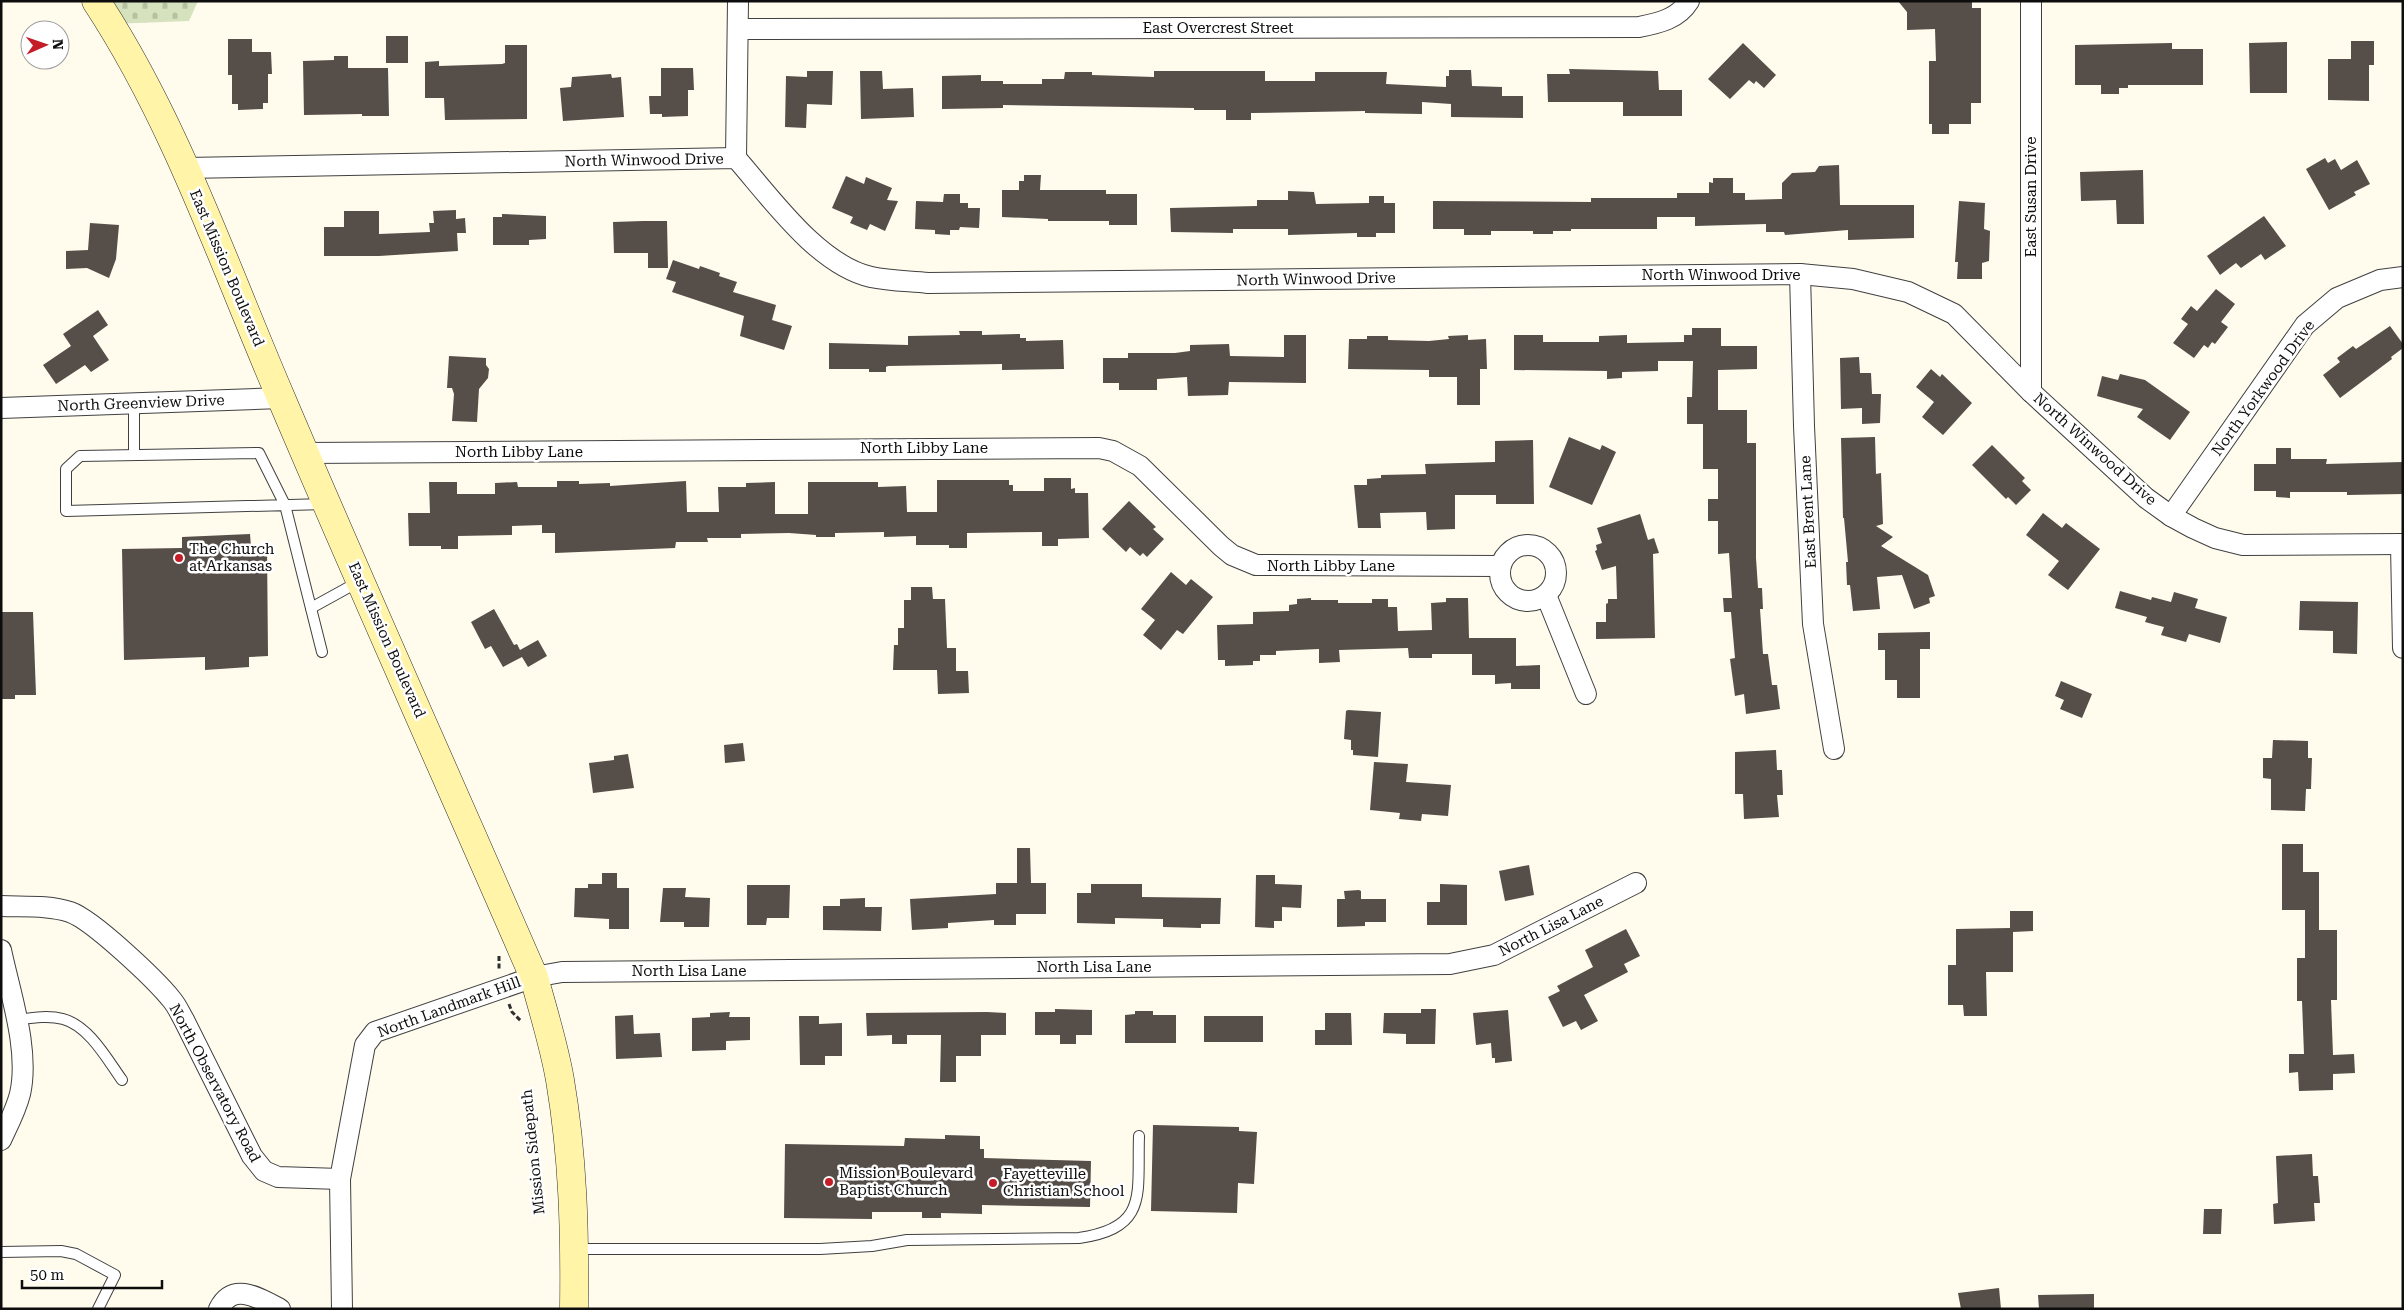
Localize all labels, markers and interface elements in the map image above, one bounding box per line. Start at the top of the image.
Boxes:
street label: East Overcrest Street [1142,19,1294,37]
north arrow [20,20,70,70]
text: N [50,39,66,50]
street label: East Susan Drive [2022,137,2040,257]
street label: North Winwood Drive [564,150,724,170]
street label: East Mission Boulevard [186,187,268,349]
street label: North Winwood Drive [1641,266,1801,284]
street label: North Winwood Drive [1236,269,1396,289]
street label: North Yorkwood Drive [2208,317,2318,459]
street label: North Winwood Drive [2030,389,2160,509]
street label: North Greenview Drive [57,391,225,415]
street label: North Libby Lane [860,439,988,457]
street label: North Libby Lane [455,443,583,461]
street label: East Brent Lane [1796,455,1820,569]
place label: The Church at Arkansas [189,540,275,575]
marker: The Church at Arkansas [173,552,185,564]
street label: North Libby Lane [1267,557,1395,575]
street label: East Mission Boulevard [344,559,430,721]
street label: North Lisa Lane [1496,892,1606,960]
street label: North Lisa Lane [1036,958,1152,976]
street label: North Lisa Lane [631,962,747,980]
street label: North Landmark Hill [375,973,523,1041]
street label: North Observatory Road [166,1001,265,1166]
street label: Mission Sidepath [517,1088,549,1215]
place label: Mission Boulevard Baptist Church [839,1164,974,1199]
place label: Fayetteville Christian School [1003,1165,1125,1200]
marker: Mission Boulevard Baptist Church [823,1176,835,1188]
marker: Fayetteville Christian School [987,1177,999,1189]
scale bar [22,1258,162,1290]
text: 50 m [30,1266,65,1284]

